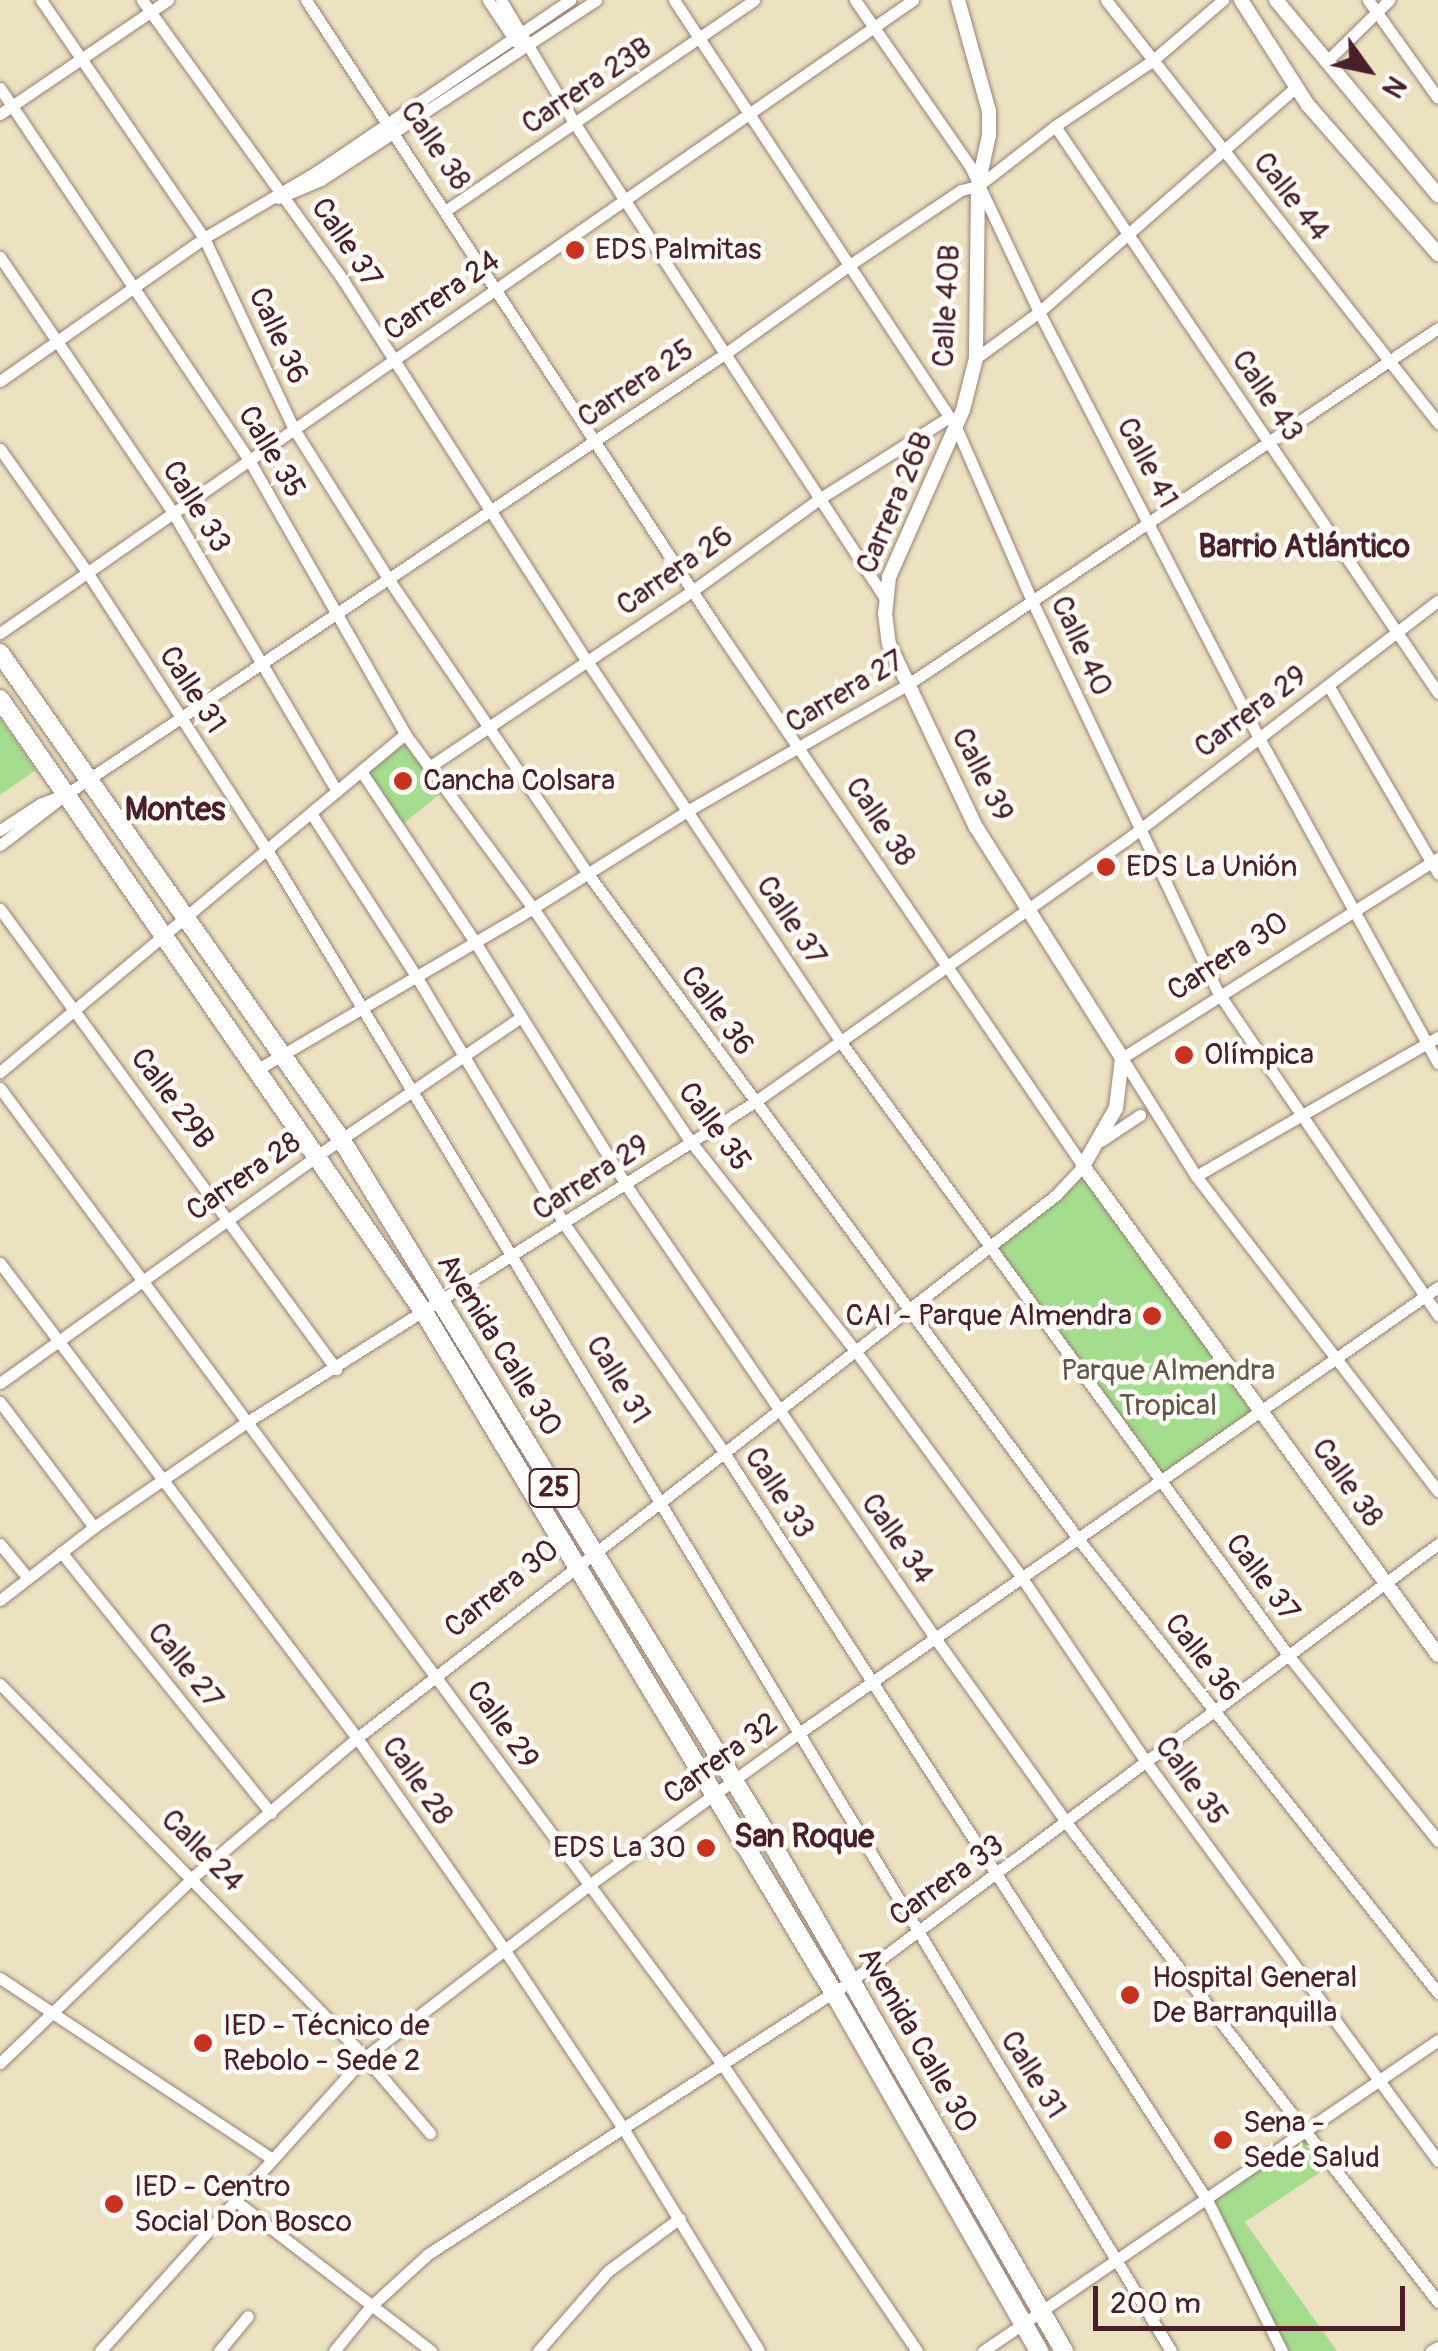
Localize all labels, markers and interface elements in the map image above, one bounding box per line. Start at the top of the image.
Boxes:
north arrow [1318,20,1418,120]
street label: Carrera 23B [515,29,659,143]
text: N [1374,69,1413,104]
street label: Calle 38 [392,95,478,197]
street label: Calle 44 [1245,145,1337,249]
street label: Calle 37 [303,191,389,295]
place label: EDS Palmitas [595,232,761,268]
marker: EDS Palmitas [564,239,586,261]
street label: Carrera 24 [377,243,507,349]
street label: Calle 40B [926,244,968,368]
street label: Calle 36 [240,282,316,390]
street label: Carrera 25 [571,332,701,436]
street label: Calle 43 [1224,344,1310,448]
street label: Calle 35 [230,399,312,505]
street label: Calle 41 [1108,412,1186,514]
street label: Carrera 26B [849,427,941,579]
street label: Calle 33 [154,454,238,560]
street label: Carrera 26 [610,518,740,624]
district label: Barrio Atlántico [1198,528,1410,566]
street label: Calle 40 [1042,590,1120,702]
street label: Calle 31 [151,640,233,740]
street label: Carrera 27 [779,643,911,741]
street label: Carrera 29 [1188,658,1314,766]
street label: Calle 39 [943,722,1021,828]
place label: Cancha Colsara [423,763,615,799]
marker: Cancha Colsara [392,770,414,792]
street label: Calle 38 [837,771,923,873]
district label: Montes [125,791,225,829]
place label: EDS La Unión [1126,849,1297,885]
marker: EDS La Unión [1095,856,1117,878]
street label: Calle 37 [748,869,834,973]
street label: Carrera 30 [1161,905,1295,1009]
street label: Calle 36 [672,959,762,1063]
place label: Olímpica [1204,1037,1314,1073]
street label: Calle 29B [122,1041,222,1157]
marker: Olímpica [1173,1044,1195,1066]
street label: Calle 35 [670,1076,758,1178]
street label: Carrera 28 [180,1125,308,1229]
street label: Carrera 29 [526,1127,656,1229]
street label: Avenida Calle 30 [429,1247,569,1443]
place label: CAI - Parque Almendra [846,1298,1132,1334]
marker: CAI - Parque Almendra [1141,1305,1163,1327]
street label: Calle 31 [578,1329,658,1431]
park label: Parque Almendra Tropical [1061,1353,1275,1424]
street label: Calle 38 [1304,1432,1390,1534]
street label: Calle 33 [736,1441,822,1545]
road number: 25 [526,1465,582,1511]
street label: Calle 34 [853,1487,941,1591]
street label: Calle 37 [1217,1527,1307,1629]
street label: Carrera 30 [438,1532,566,1646]
street label: Calle 36 [1156,1607,1248,1709]
street label: Calle 27 [139,1616,231,1716]
street label: Calle 29 [458,1674,546,1776]
street label: Carrera 32 [657,1705,785,1813]
street label: Calle 28 [374,1730,460,1832]
street label: Calle 35 [1147,1730,1235,1832]
street label: Calle 24 [153,1802,251,1900]
district label: San Roque [734,1818,874,1856]
street label: Carrera 33 [883,1827,1011,1935]
place label: EDS La 30 [553,1830,686,1866]
marker: EDS La 30 [695,1837,717,1859]
street label: Avenida Calle 30 [849,1941,985,2139]
place label: Hospital General De Barranquilla [1152,1960,1357,2030]
marker: Hospital General De Barranquilla [1117,1982,1143,2008]
place label: IED - Técnico de Rebolo - Sede 2 [223,2008,429,2078]
street label: Calle 31 [992,2025,1074,2125]
marker: IED - Técnico de Rebolo - Sede 2 [192,2032,214,2054]
place label: Sena - Sede Salud [1243,2105,1380,2176]
marker: Sena - Sede Salud [1212,2129,1234,2151]
place label: IED - Centro Social Don Bosco [134,2169,352,2240]
marker: IED - Centro Social Don Bosco [103,2193,125,2215]
scale bar [1098,2266,1410,2328]
text: 200 m [1110,2285,1201,2322]

